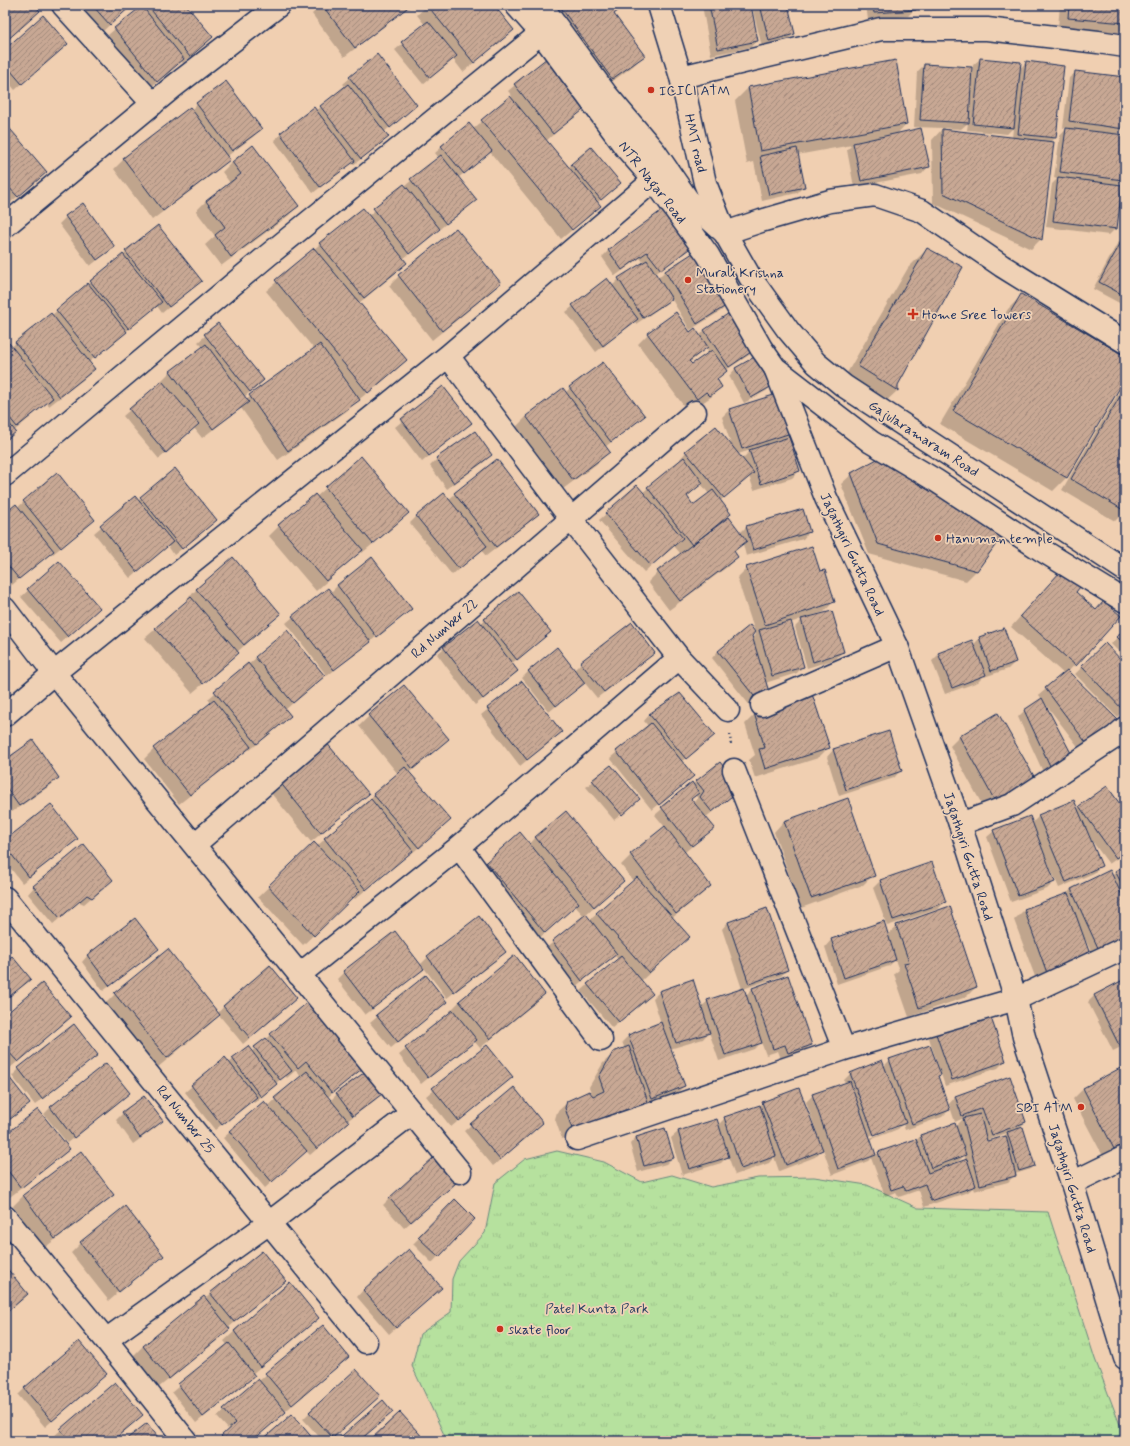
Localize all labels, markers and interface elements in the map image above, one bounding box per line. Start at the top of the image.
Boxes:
place label: ICICI ATM [659,82,730,100]
marker: ICICI ATM [646,85,656,95]
street label: HMT road [680,112,711,174]
street label: NTR Nagar Road [613,138,690,229]
place label: Murali Krishna Stationery [696,264,784,298]
marker: Murali Krishna Stationery [683,275,693,285]
place label: Home Sree Towers [922,306,1031,324]
marker: Home Sree Towers [907,308,919,320]
street label: Gajularamaram Road [865,396,982,481]
street label: Jagathgiri Gutta Road [814,490,889,620]
place label: Hanuman temple [946,530,1053,548]
marker: Hanuman temple [933,533,943,543]
street label: Rd Number 22 [407,595,482,663]
street label: Jagathgiri Gutta Road [937,790,997,924]
street label: Rd Number 25 [152,1082,218,1158]
place label: SBI ATM [1016,1099,1073,1117]
marker: SBI ATM [1076,1102,1086,1112]
street label: Jagathgiri Gutta Road [1042,1121,1100,1256]
park label: Patel Kunta Park [545,1300,649,1318]
place label: skate floor [508,1321,571,1339]
marker: skate floor [495,1324,505,1334]

